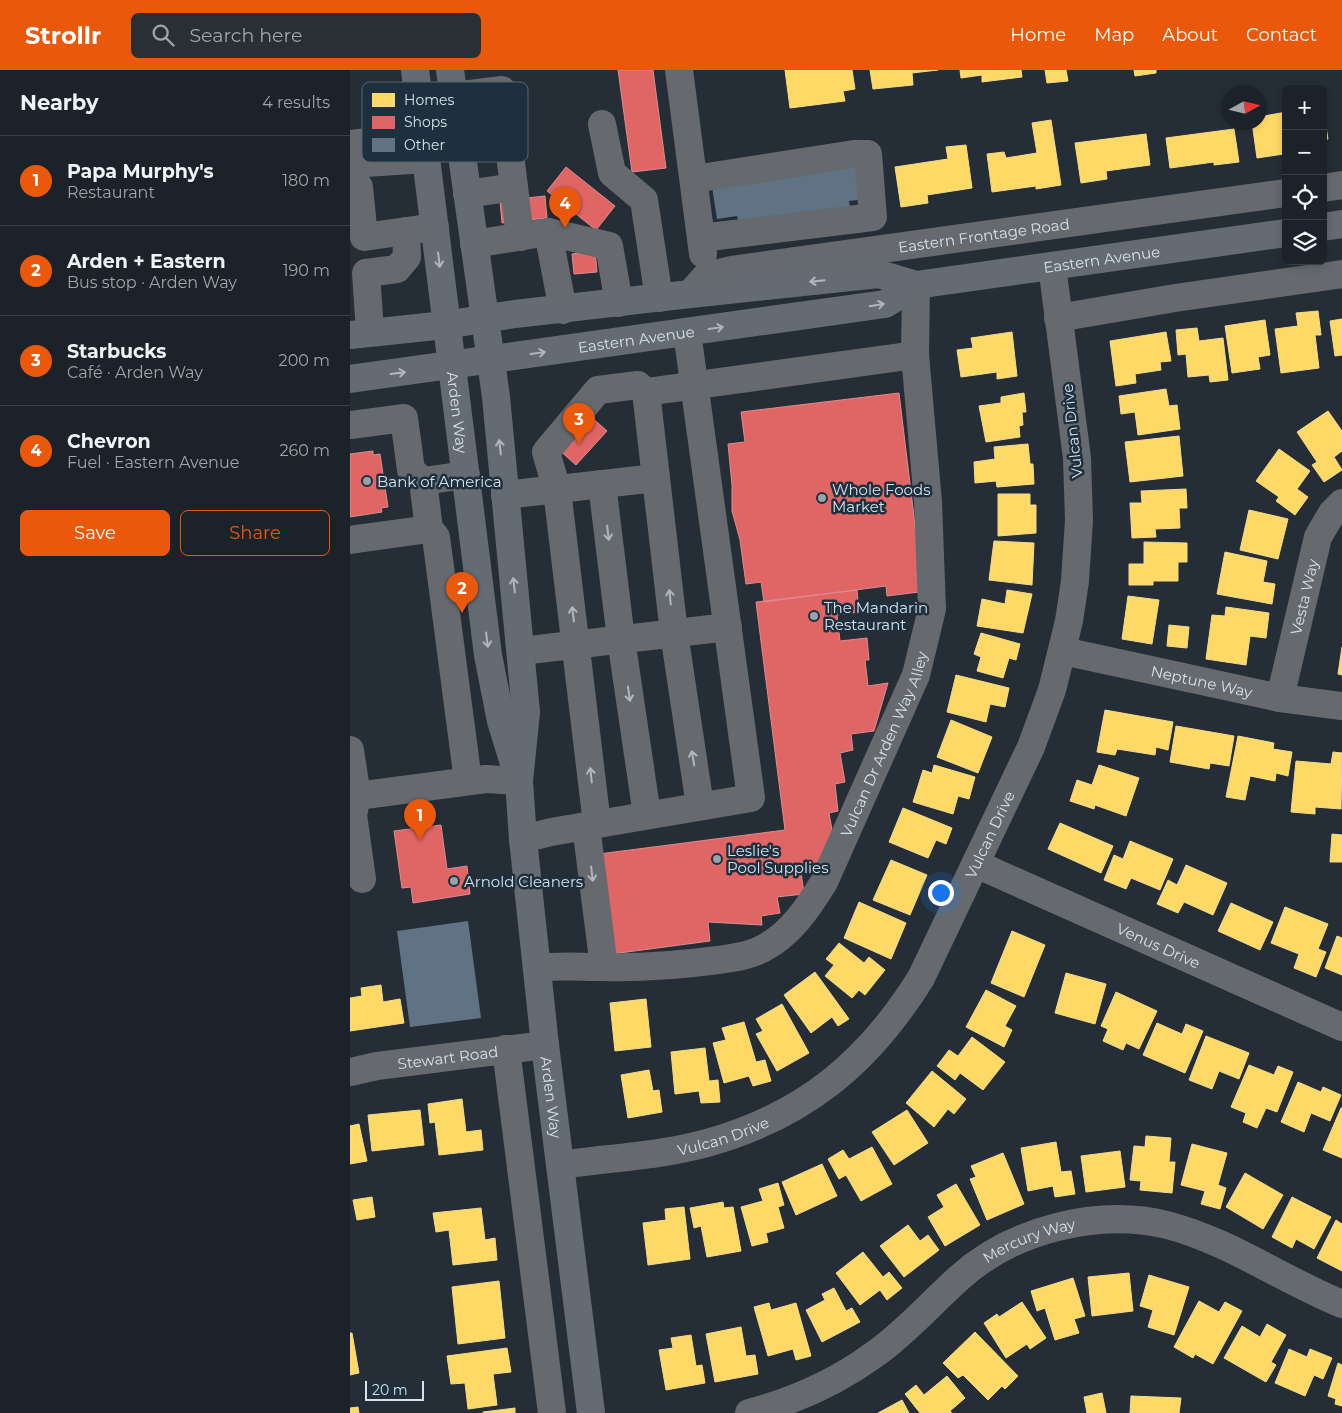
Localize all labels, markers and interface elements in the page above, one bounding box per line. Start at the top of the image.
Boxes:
search box [131,13,481,58]
text: Strollr [25,21,101,50]
icon: search [149,21,177,49]
text: Search here [189,24,302,47]
text: Home [1010,24,1066,46]
text: Map [1094,24,1134,46]
text: About [1162,24,1218,46]
text: Contact [1246,24,1317,46]
legend [362,82,528,162]
north arrow [1222,85,1267,130]
map controls [1282,85,1327,265]
button: + [1282,85,1327,130]
text: Nearby [20,90,99,115]
text: Homes [404,91,454,109]
text: 4 results [262,93,330,112]
text: Shops [404,113,447,131]
button: − [1282,130,1327,175]
text: Other [404,136,445,154]
text: Papa Murphy's [67,160,214,183]
text: 1 [33,171,39,190]
text: 180 m [282,171,330,190]
button: locate [1282,175,1327,220]
text: Restaurant [67,183,155,202]
pin: 4 [549,187,581,228]
street label: Eastern Frontage Road [897,214,1071,256]
button: layers [1282,220,1327,265]
street label: Eastern Avenue [1042,241,1161,277]
text: Arden + Eastern [67,250,226,273]
one-way arrow [434,251,444,267]
text: 2 [31,261,41,280]
text: 190 m [283,261,330,280]
text: Bus stop · Arden Way [67,273,237,292]
one-way arrow [809,276,825,286]
one-way arrow [869,300,885,310]
street label: Eastern Avenue [577,321,696,356]
one-way arrow [708,322,724,332]
text: Starbucks [67,340,166,363]
one-way arrow [530,347,546,357]
text: 3 [31,351,41,370]
text: 200 m [279,351,330,370]
text: Café · Arden Way [67,363,203,382]
one-way arrow [390,368,406,378]
street label: Arden Way [443,370,472,455]
street label: Vulcan Drive [1058,383,1086,479]
pin: 3 [563,403,595,444]
text: Chevron [67,430,151,453]
one-way arrow [496,439,505,455]
text: 4 [30,441,42,460]
text: 260 m [279,441,330,460]
text: Fuel · Eastern Avenue [67,453,239,472]
place label: Bank of America [377,472,502,491]
marker: Bank of America [361,475,373,487]
place label: Whole Foods Market [832,480,931,516]
marker: Whole Foods Market [816,492,828,504]
button: Save [20,510,170,556]
button: Share [180,510,330,556]
one-way arrow [603,524,613,540]
street label: Vesta Way [1286,556,1322,637]
pin: 2 [446,572,478,613]
one-way arrow [509,578,519,594]
one-way arrow [665,590,675,606]
place label: The Mandarin Restaurant [824,598,928,634]
one-way arrow [568,606,578,622]
marker: The Mandarin Restaurant [808,610,820,622]
one-way arrow [482,632,492,648]
street label: Vulcan Dr Arden Way Alley [836,648,931,840]
street label: Neptune Way [1149,661,1255,701]
one-way arrow [625,685,635,701]
one-way arrow [688,751,698,767]
one-way arrow [586,768,596,784]
street label: Vulcan Drive [960,788,1018,881]
pin: 1 [404,799,436,840]
place label: Leslie's Pool Supplies [727,841,828,877]
marker: Leslie's Pool Supplies [711,853,723,865]
one-way arrow [587,866,597,882]
place label: Arnold Cleaners [464,872,583,891]
marker: Arnold Cleaners [448,875,460,887]
your location [928,880,954,906]
street label: Venus Drive [1114,918,1203,972]
street label: Stewart Road [396,1041,499,1073]
street label: Arden Way [537,1055,566,1140]
street label: Vulcan Drive [676,1112,772,1159]
street label: Mercury Way [979,1214,1078,1267]
scale bar [365,1378,424,1401]
text: 20 m [372,1381,408,1399]

